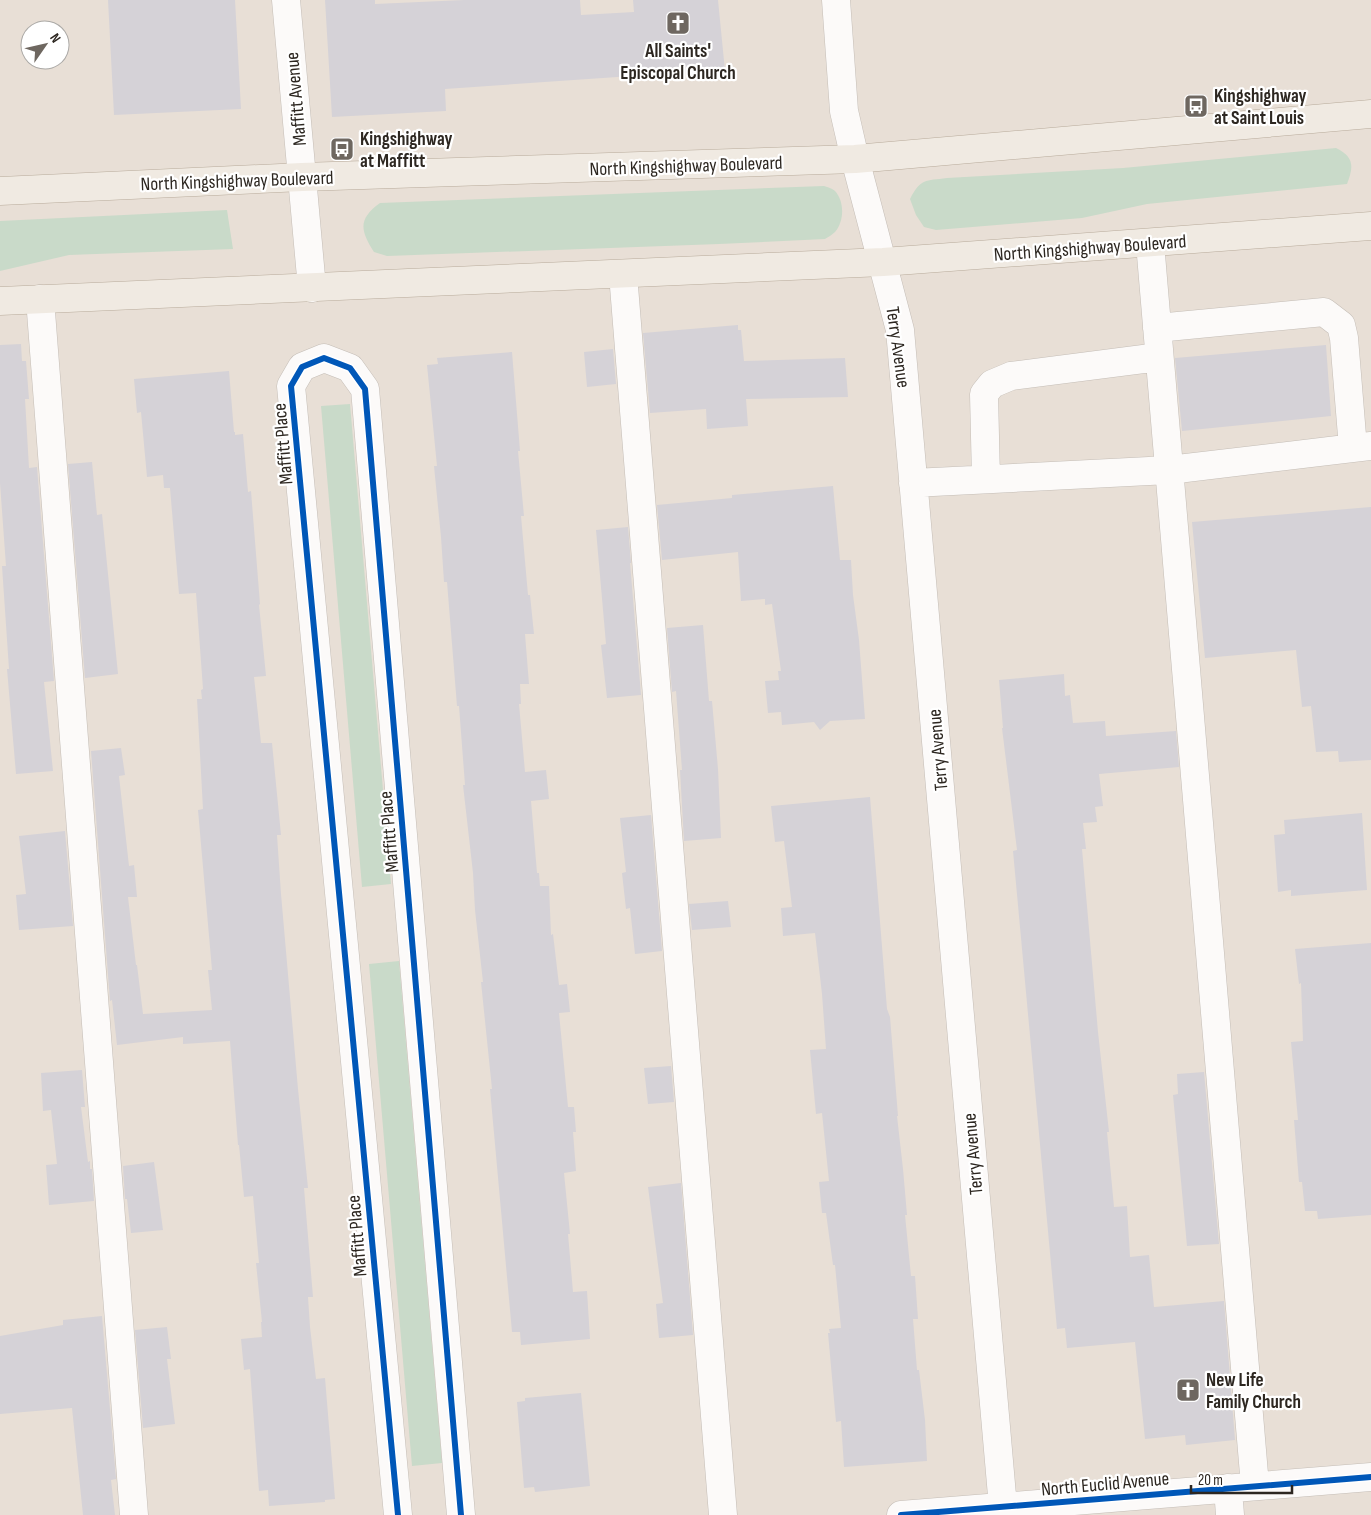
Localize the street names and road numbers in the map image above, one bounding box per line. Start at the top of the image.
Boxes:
street label: Maffitt Avenue [281,51,312,147]
street label: North Kingshighway Boulevard [589,152,783,181]
street label: North Kingshighway Boulevard [140,167,334,196]
street label: North Kingshighway Boulevard [993,230,1187,267]
street label: Terry Avenue [880,305,915,389]
street label: Maffitt Place [268,402,299,486]
street label: Terry Avenue [923,708,954,792]
street label: Maffitt Place [374,790,405,874]
street label: Terry Avenue [958,1112,989,1196]
street label: Maffitt Place [342,1194,373,1278]
street label: North Euclid Avenue [1040,1467,1170,1502]

